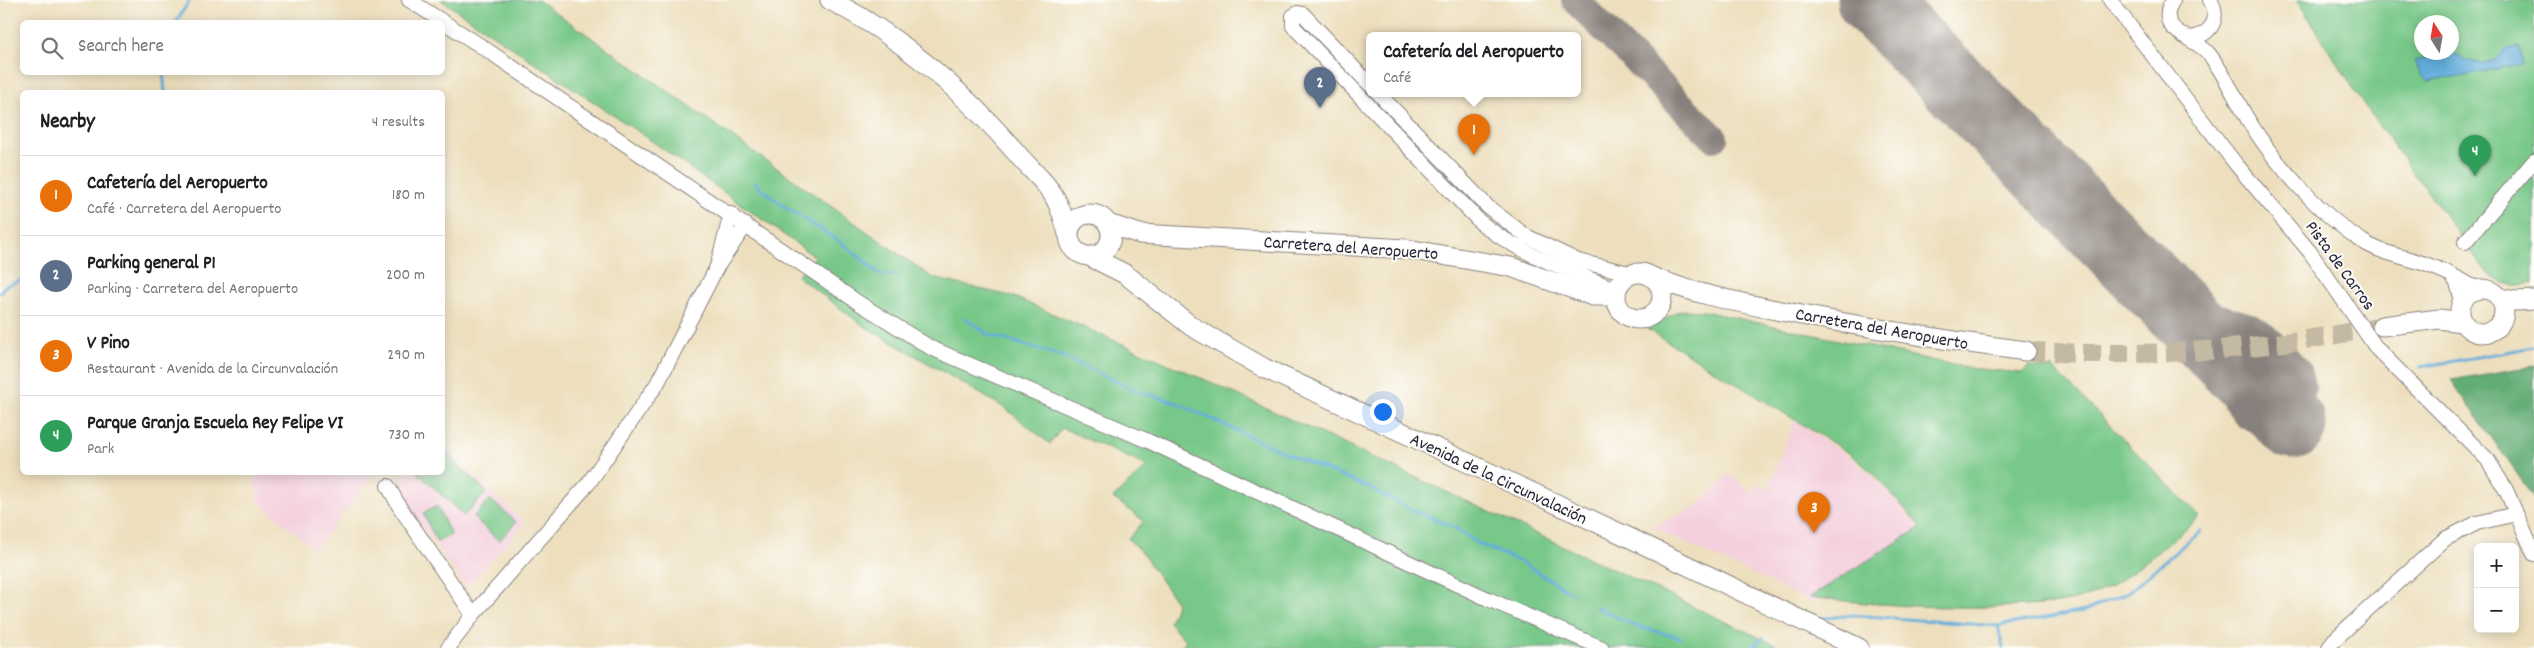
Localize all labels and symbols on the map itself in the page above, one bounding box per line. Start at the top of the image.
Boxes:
north arrow [2414,15,2459,60]
pin: 2 [1304,67,1336,108]
pin: 1 [1458,114,1490,155]
pin: 4 [2459,135,2491,176]
street label: Pista de Carros [2298,217,2380,316]
street label: Carretera del Aeropuerto [1263,231,1439,268]
street label: Carretera del Aeropuerto [1793,303,1970,358]
your location [1370,399,1396,425]
street label: Avenida de la Circunvalación [1405,428,1591,532]
pin: 3 [1798,492,1830,533]

